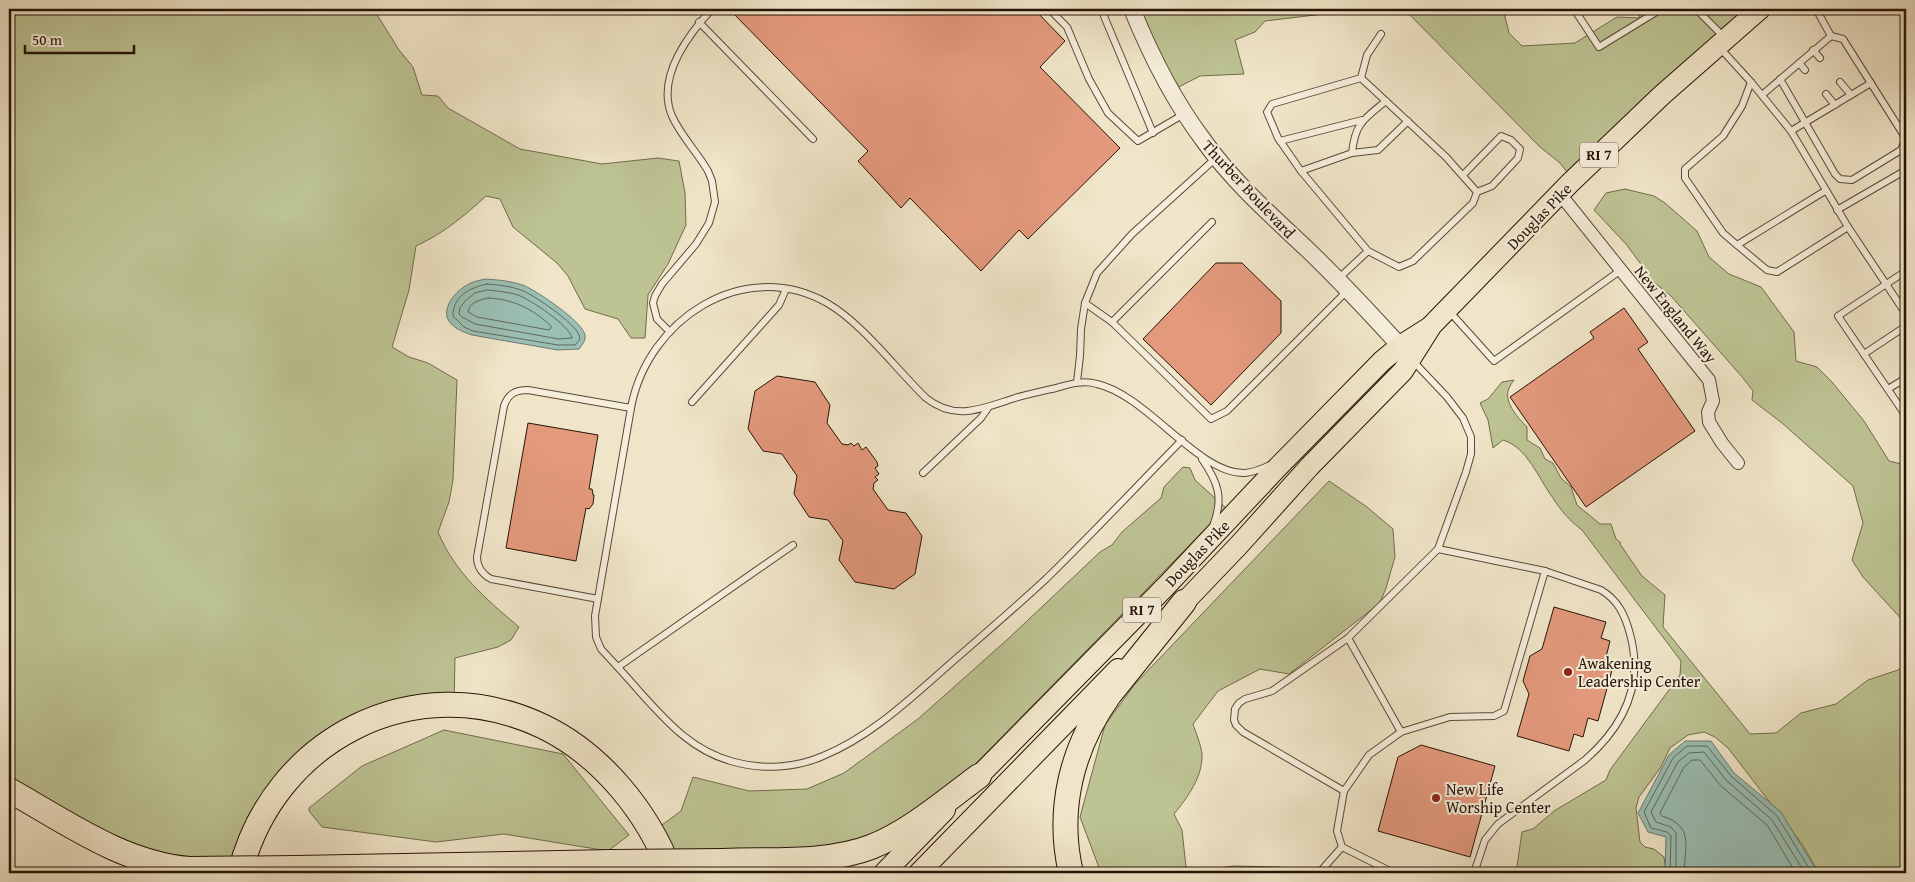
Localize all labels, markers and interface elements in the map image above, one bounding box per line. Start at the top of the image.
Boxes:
scale bar [25,22,134,54]
text: 50 m [32,29,63,50]
street label: Thurber Boulevard [1197,134,1301,244]
road number: RI 7 [1580,142,1618,168]
street label: Douglas Pike [1501,177,1577,255]
street label: New England Way [1629,260,1723,368]
street label: Douglas Pike [1159,514,1235,592]
road number: RI 7 [1123,598,1161,622]
place label: Awakening Leadership Center [1578,651,1701,693]
marker: Awakening Leadership Center [1562,666,1574,678]
place label: New Life Worship Center [1446,777,1551,819]
marker: New Life Worship Center [1430,792,1442,804]

